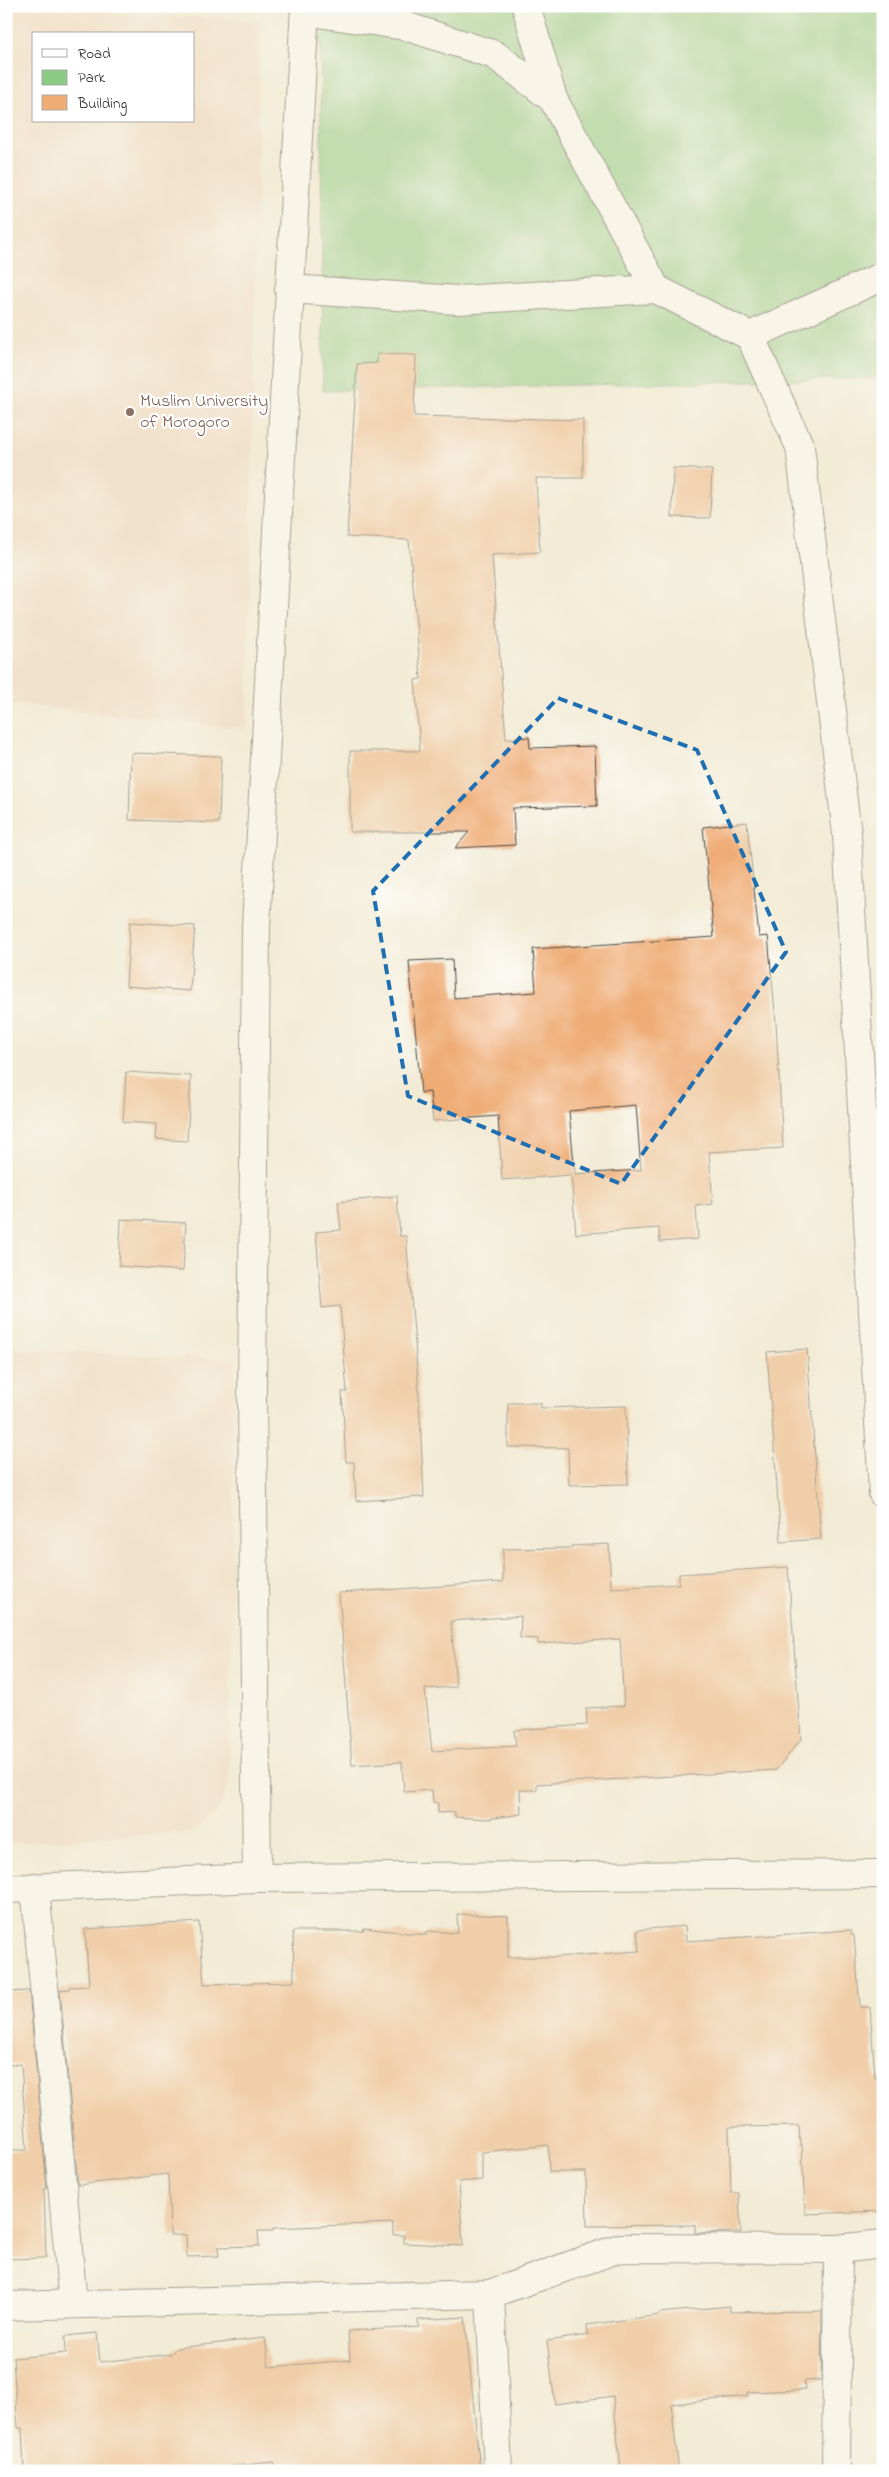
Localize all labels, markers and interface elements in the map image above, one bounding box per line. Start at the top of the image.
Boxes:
legend [32,32,195,122]
text: Road [78,43,111,65]
text: Park [78,67,106,89]
text: Building [77,93,127,116]
place label: Muslim University of Morogoro [140,389,268,437]
marker: Muslim University of Morogoro [124,406,136,418]

